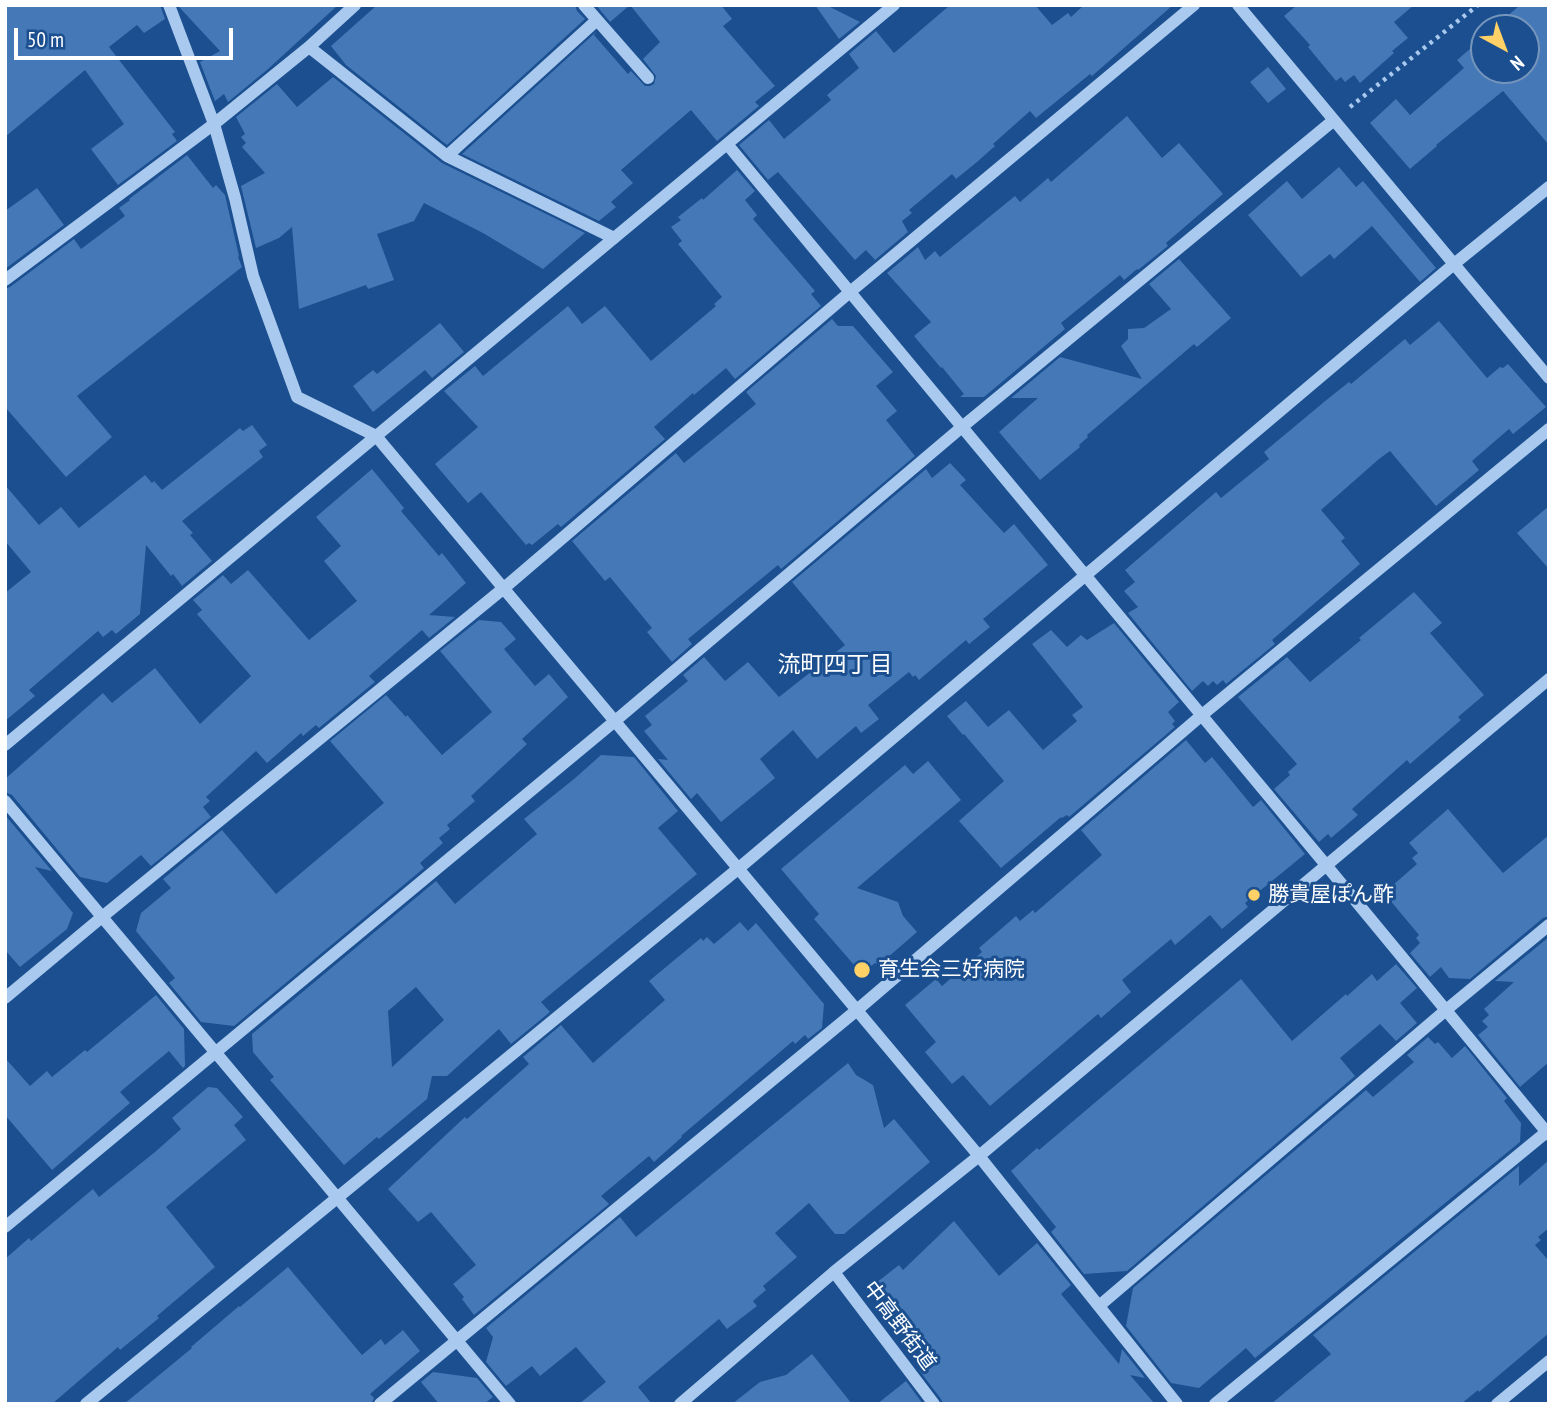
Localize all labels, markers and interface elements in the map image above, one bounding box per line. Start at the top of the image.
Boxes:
scale bar [18,14,236,58]
north arrow [1470,14,1540,84]
text: 50 m [27,26,64,53]
text: N [1506,51,1529,76]
district label: 流町四丁目 [778,651,892,679]
place label: 勝貴屋ぽん酢 [1268,882,1394,908]
marker: 勝貴屋ぽん酢 [1246,887,1262,903]
place label: 育生会三好病院 [878,957,1025,983]
marker: 育生会三好病院 [852,960,872,980]
street label: 中高野街道 [857,1276,941,1376]

